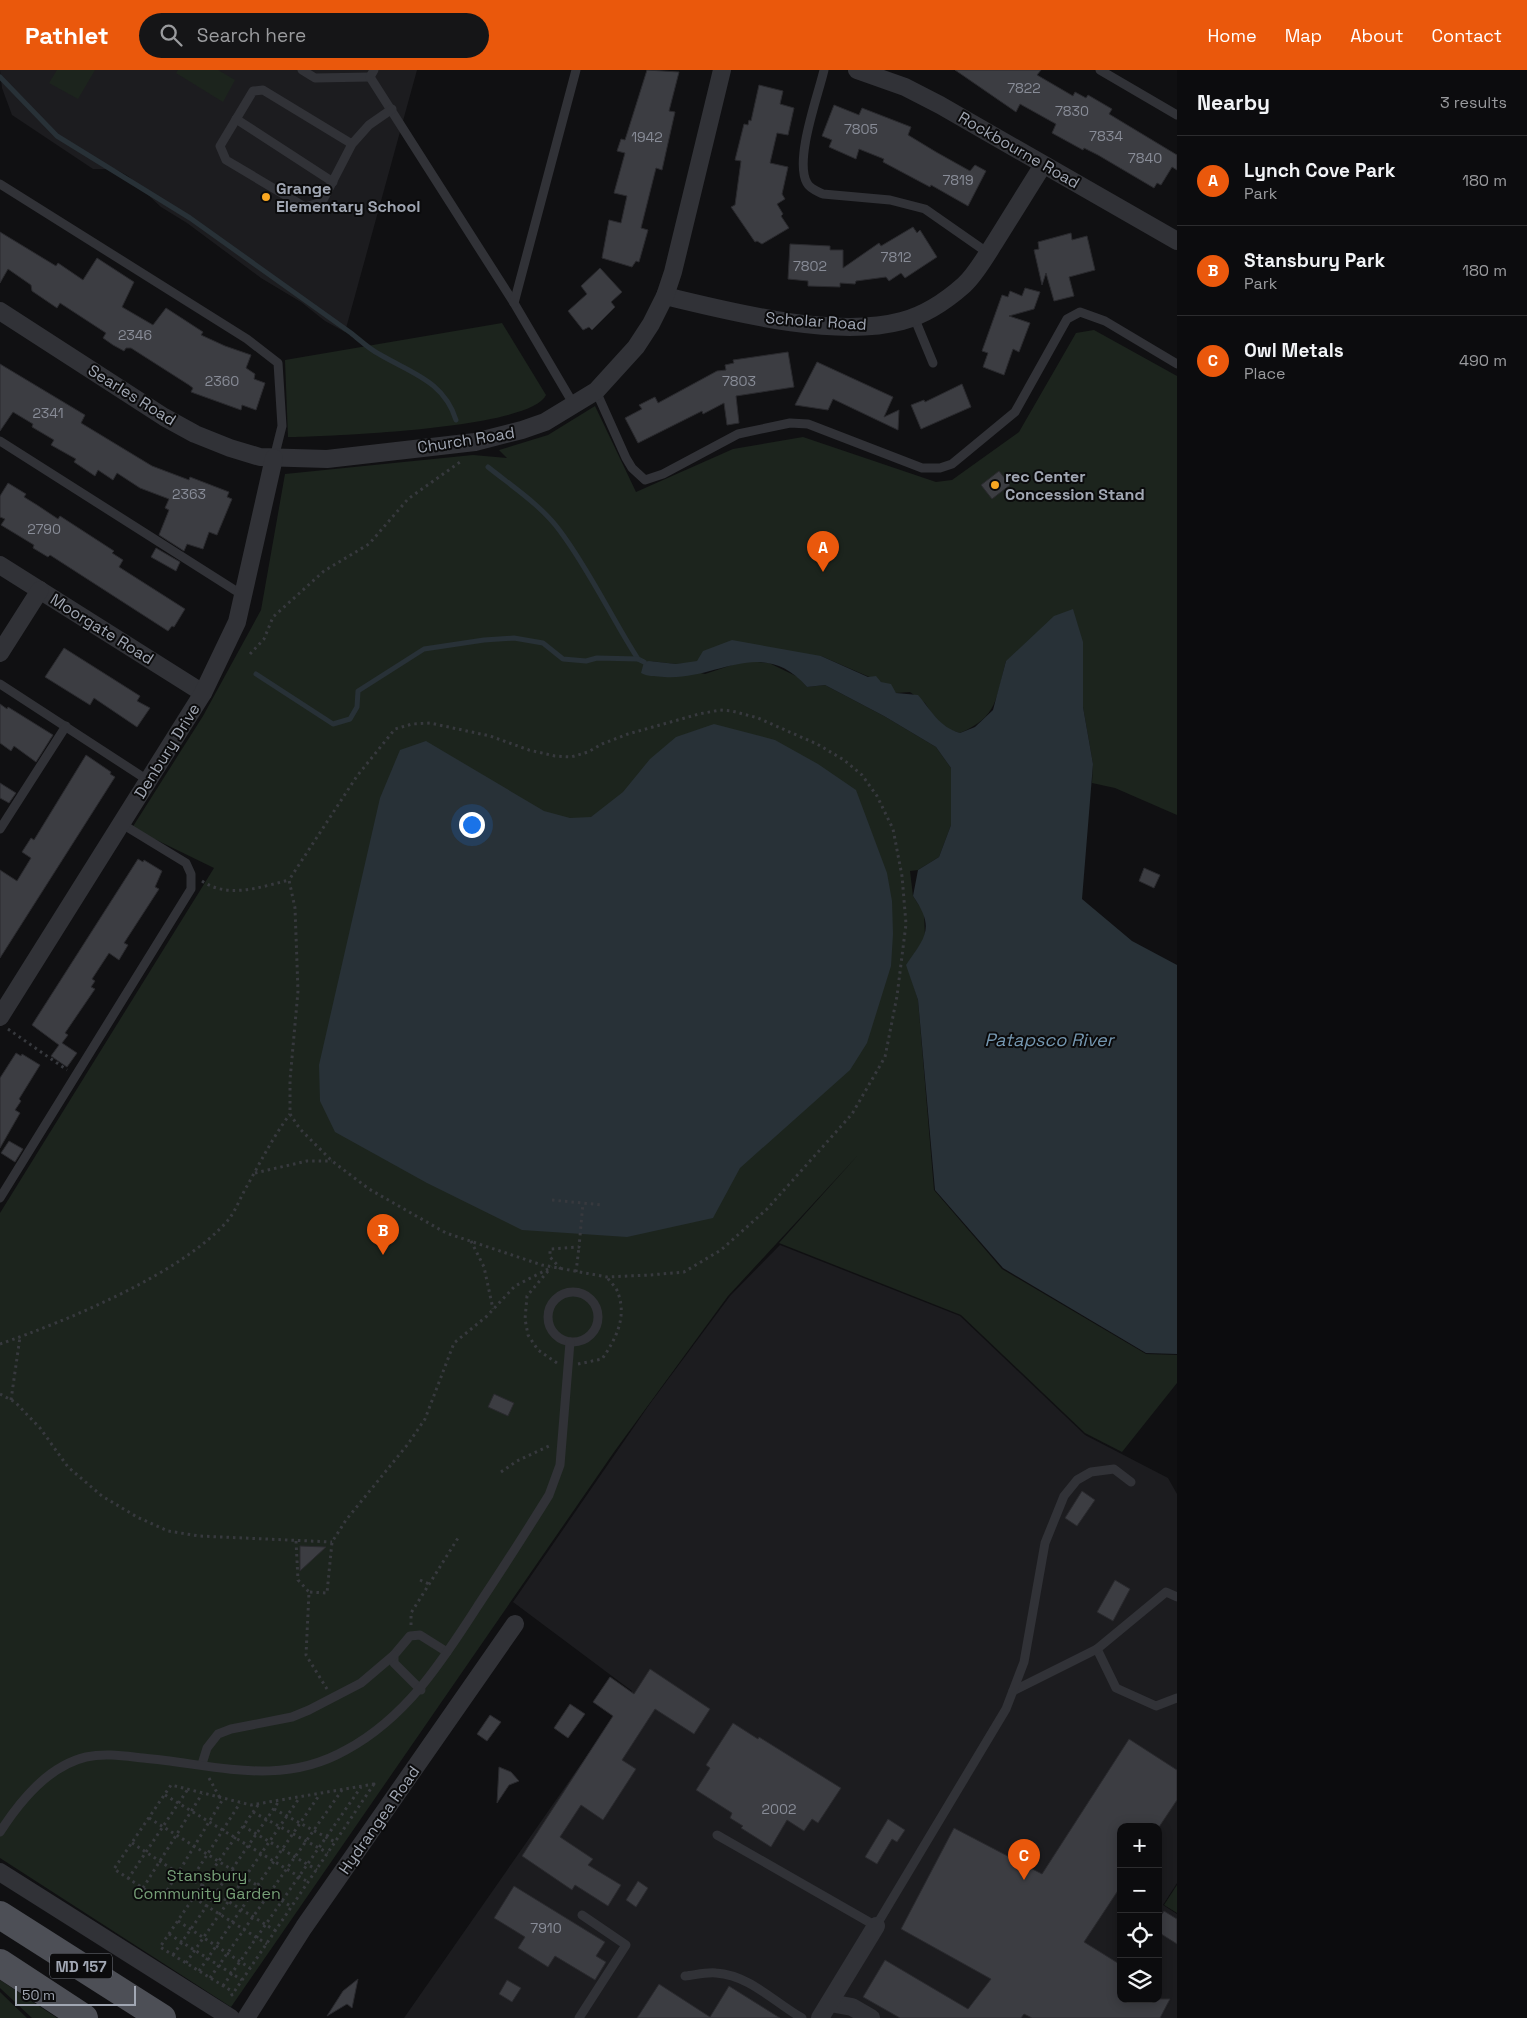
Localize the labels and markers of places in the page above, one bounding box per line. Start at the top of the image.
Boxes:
place label: Grange Elementary School [276,178,420,217]
marker: Grange Elementary School [260,191,272,203]
place label: rec Center Concession Stand [1005,466,1145,505]
marker: rec Center Concession Stand [989,479,1001,491]
pin: A [807,531,839,572]
pin: B [367,1214,399,1255]
pin: C [1008,1839,1040,1880]

